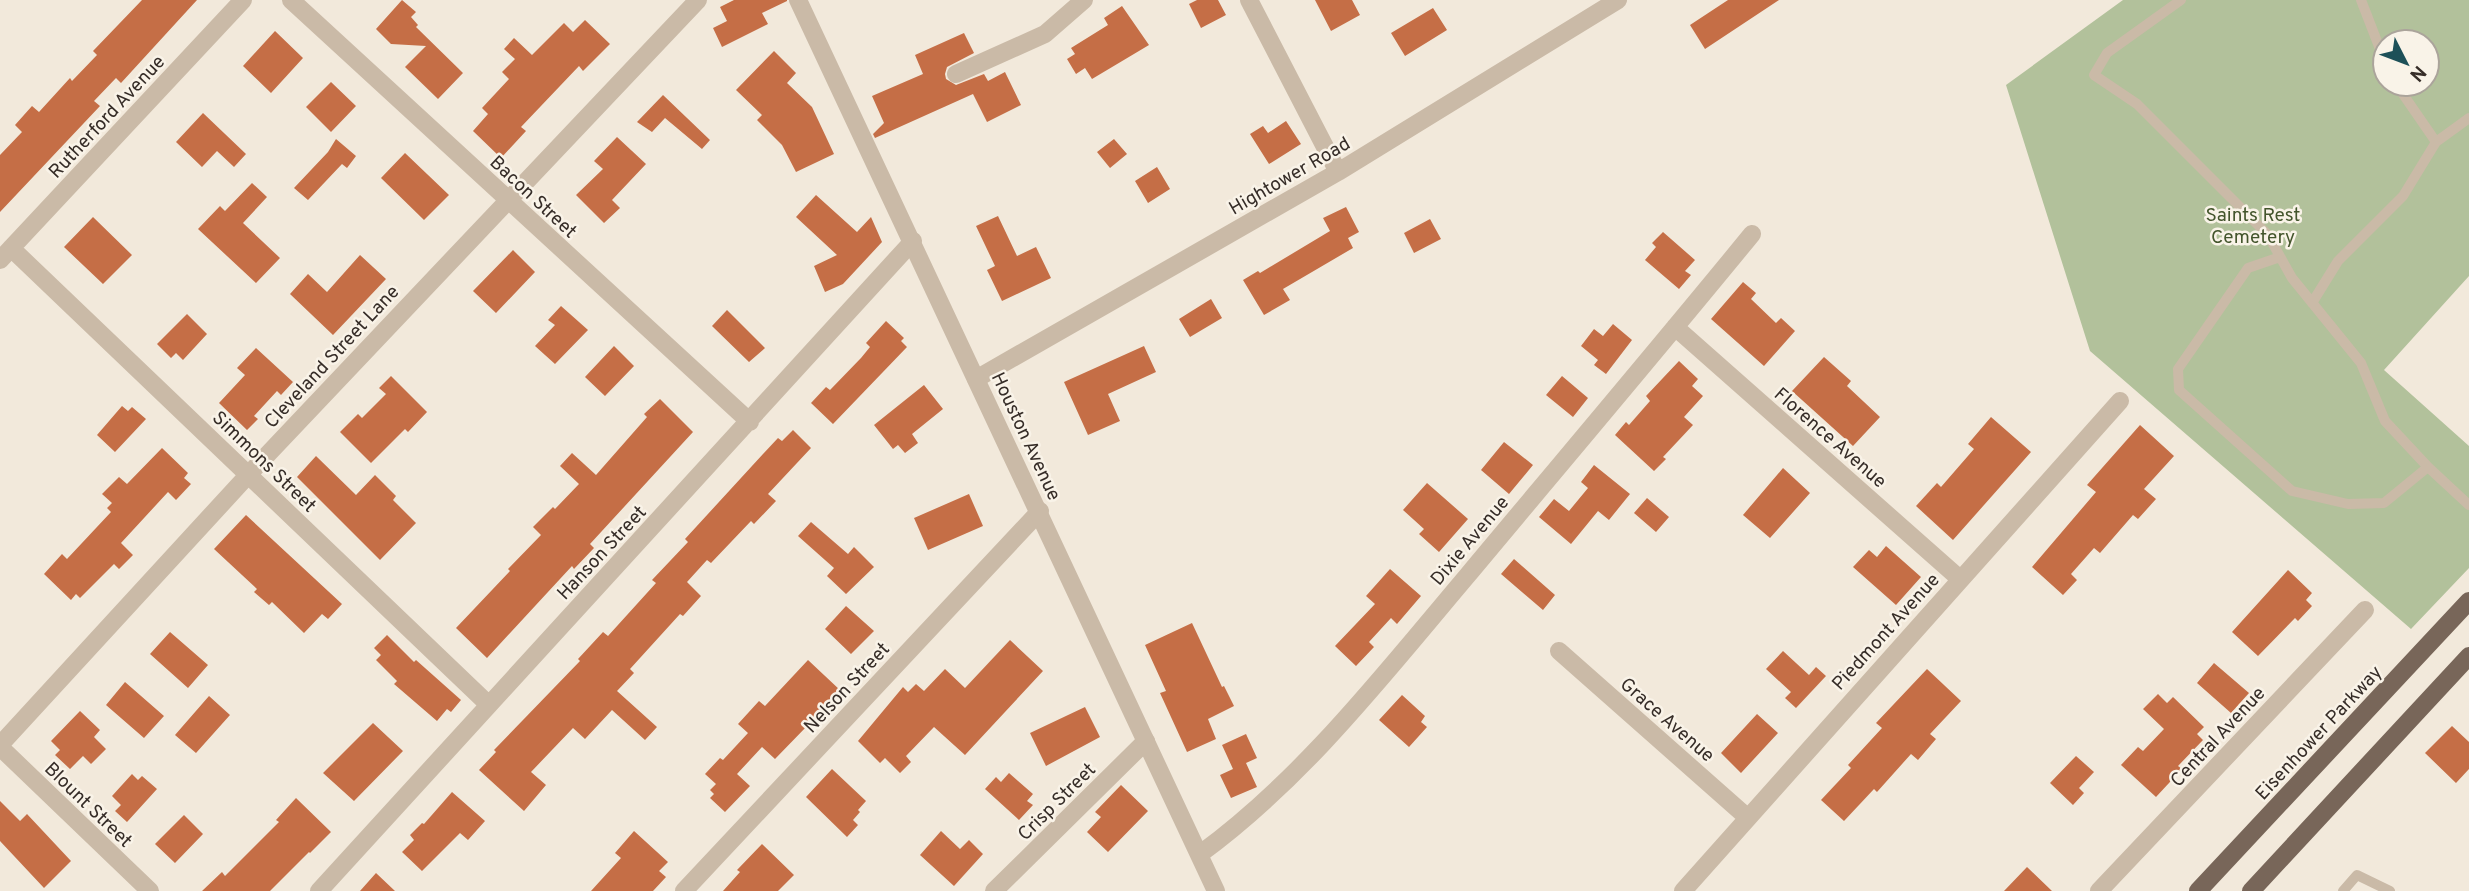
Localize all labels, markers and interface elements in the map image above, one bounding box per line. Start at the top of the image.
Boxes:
north arrow [2371,28,2441,98]
street label: Rutherford Avenue [44,51,171,184]
text: N [2404,60,2431,86]
street label: Hightower Road [1225,132,1355,221]
street label: Bacon Street [484,151,581,244]
park label: Saints Rest Cemetery [2205,204,2301,250]
street label: Cleveland Street Lane [260,281,405,434]
street label: Houston Avenue [985,369,1065,505]
street label: Florence Avenue [1768,383,1891,494]
street label: Simmons Street [206,407,321,518]
street label: Dixie Avenue [1426,491,1515,591]
street label: Hanson Street [553,501,652,606]
street label: Piedmont Avenue [1827,569,1946,696]
street label: Nelson Street [799,638,896,739]
street label: Eisenhower Parkway [2251,661,2388,806]
street label: Grace Avenue [1614,673,1719,768]
street label: Central Avenue [2166,682,2271,793]
street label: Blount Street [39,757,137,853]
street label: Crisp Street [1013,758,1102,847]

